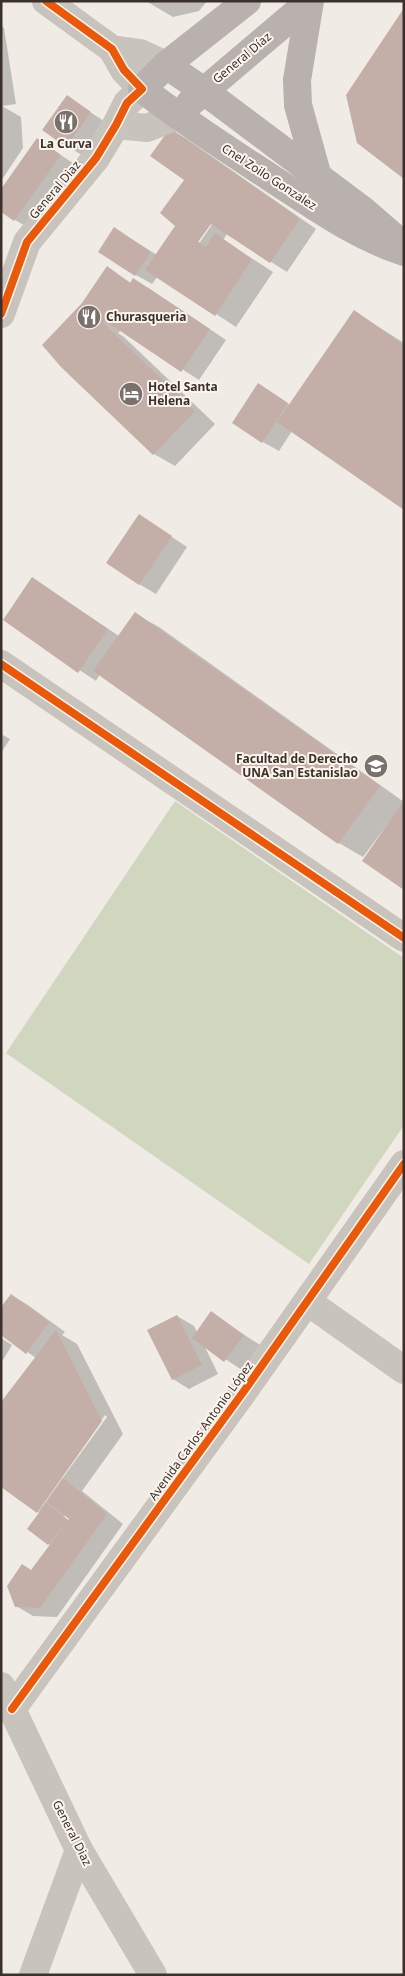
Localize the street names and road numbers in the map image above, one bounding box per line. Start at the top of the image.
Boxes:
street label: General Díaz [209,28,275,87]
street label: Cnel Zoilo Gonzalez [219,140,320,214]
street label: General Diaz [25,157,84,223]
street label: Avenida Carlos Antonio López [144,1358,257,1503]
street label: General Diaz [49,1797,96,1869]

